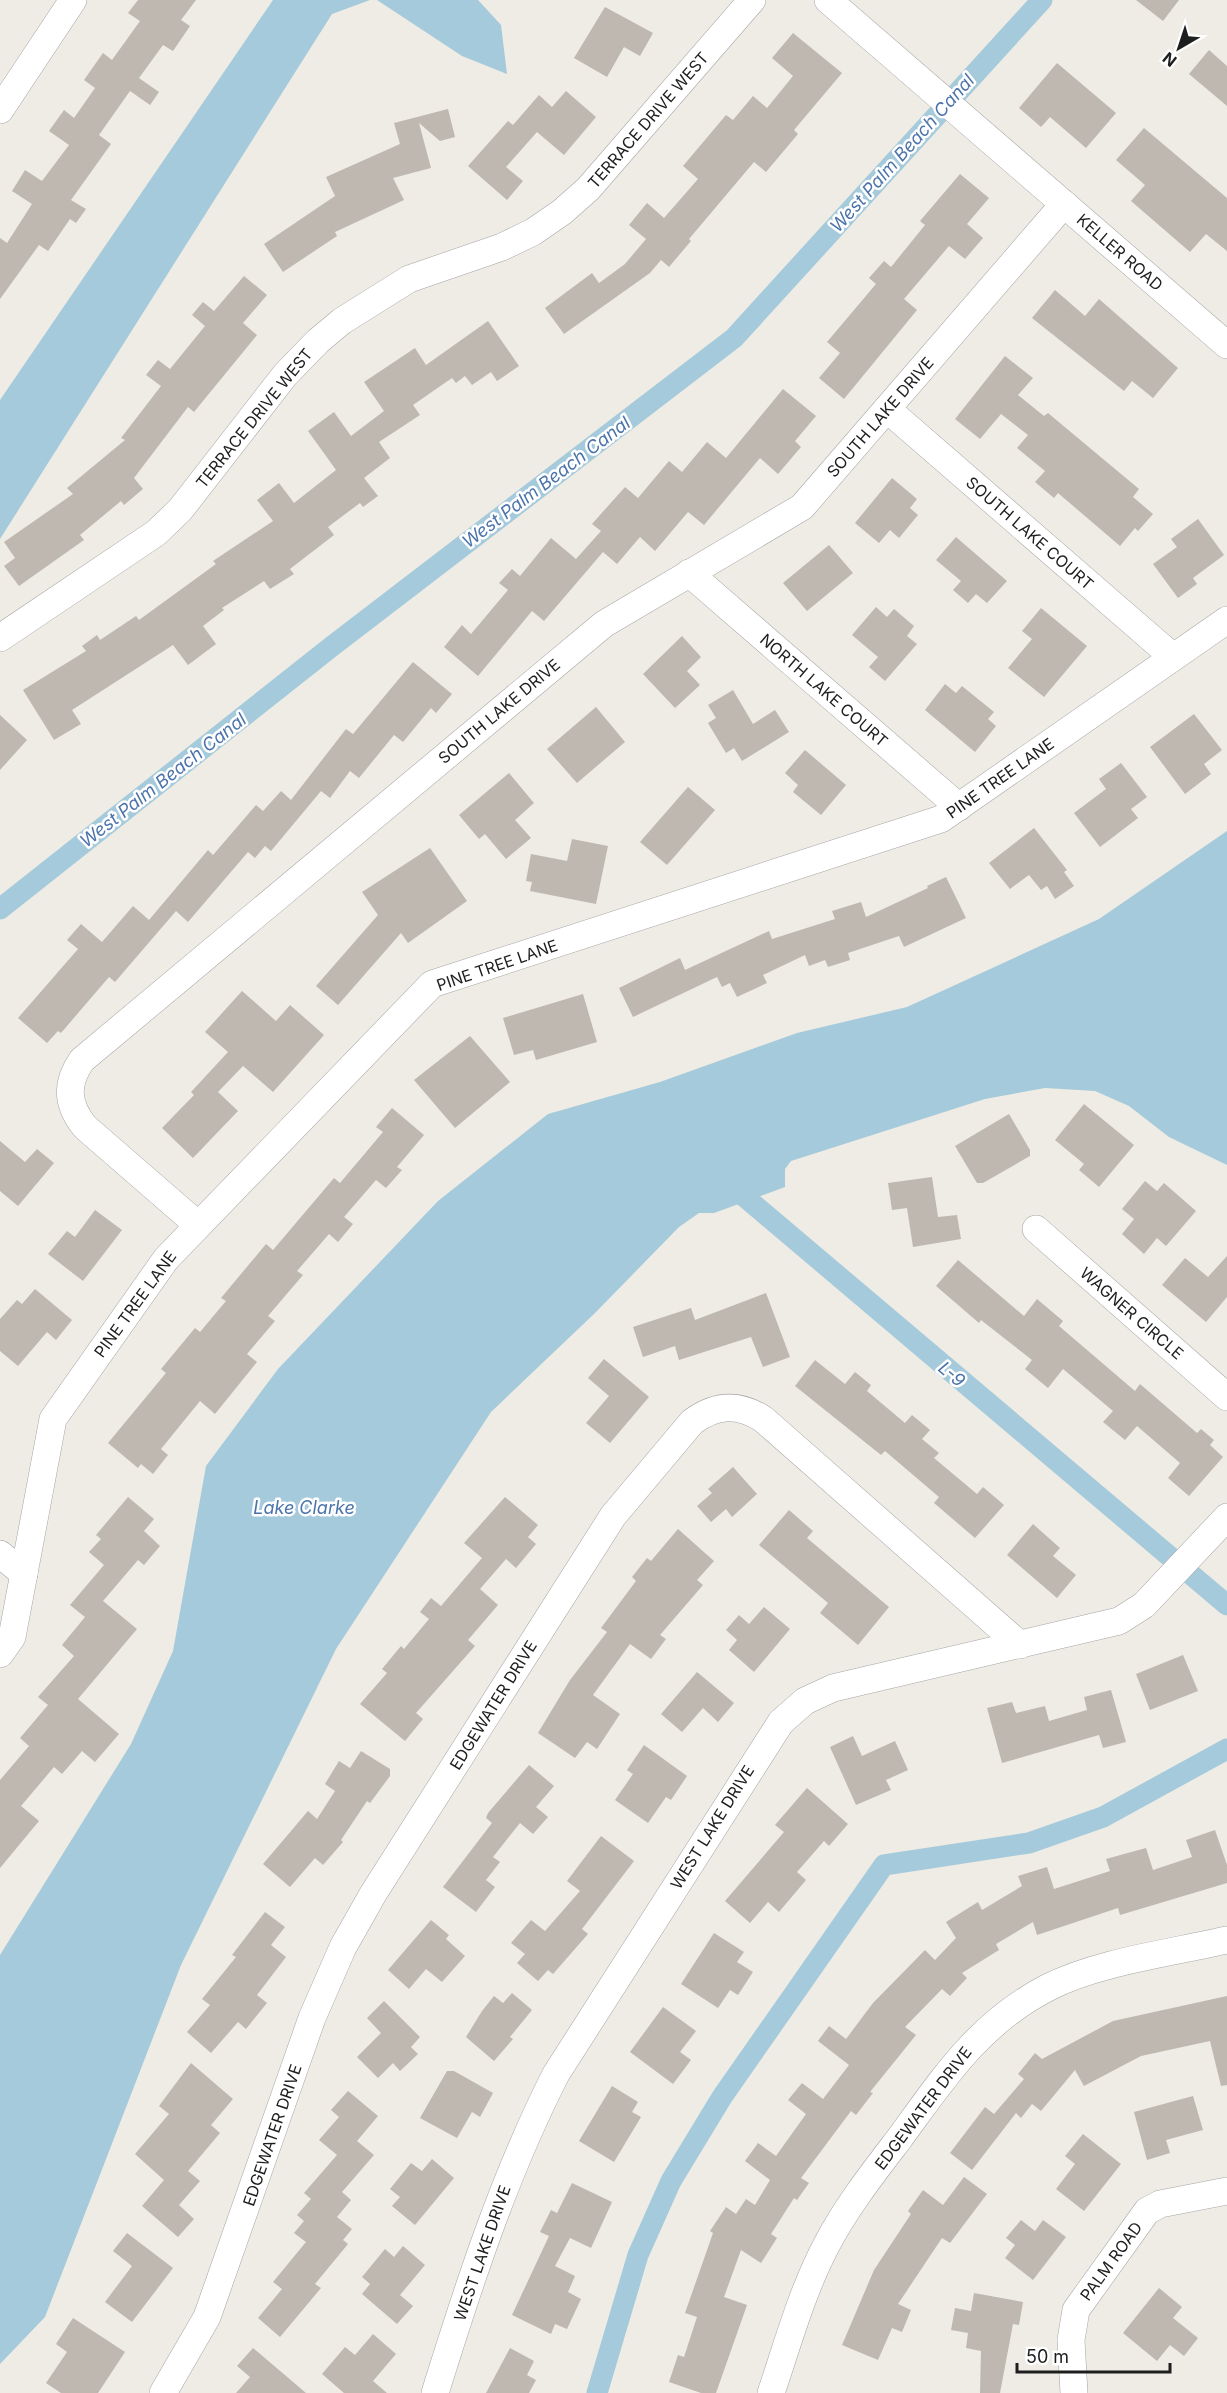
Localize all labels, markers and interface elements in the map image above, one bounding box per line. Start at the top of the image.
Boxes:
north arrow [1149,18,1209,78]
street label: TERRACE DRIVE WEST [583,48,713,192]
text: N [1159,48,1181,71]
water label: West Palm Beach Canal [826,69,979,236]
street label: KELLER ROAD [1073,209,1167,295]
street label: TERRACE DRIVE WEST [191,344,317,492]
street label: SOUTH LAKE DRIVE [822,353,938,481]
water label: West Palm Beach Canal [458,412,635,552]
street label: SOUTH LAKE COURT [962,472,1098,594]
street label: NORTH LAKE COURT [756,629,892,751]
street label: SOUTH LAKE DRIVE [434,654,564,768]
water label: West Palm Beach Canal [76,708,251,851]
street label: PINE TREE LANE [942,733,1058,823]
street label: PINE TREE LANE [434,935,560,995]
street label: PINE TREE LANE [90,1247,180,1361]
street label: WAGNER CIRCLE [1076,1263,1188,1363]
water label: L-9 [934,1357,970,1392]
water label: Lake Clarke [253,1497,355,1518]
street label: EDGEWATER DRIVE [445,1637,541,1773]
street label: WEST LAKE DRIVE [666,1761,758,1893]
street label: EDGEWATER DRIVE [870,2043,976,2173]
street label: EDGEWATER DRIVE [238,2061,306,2209]
street label: WEST LAKE DRIVE [449,2183,515,2323]
street label: PALM ROAD [1076,2218,1146,2304]
scale bar [1017,2336,1170,2374]
text: 50 m [1026,2346,1069,2367]

